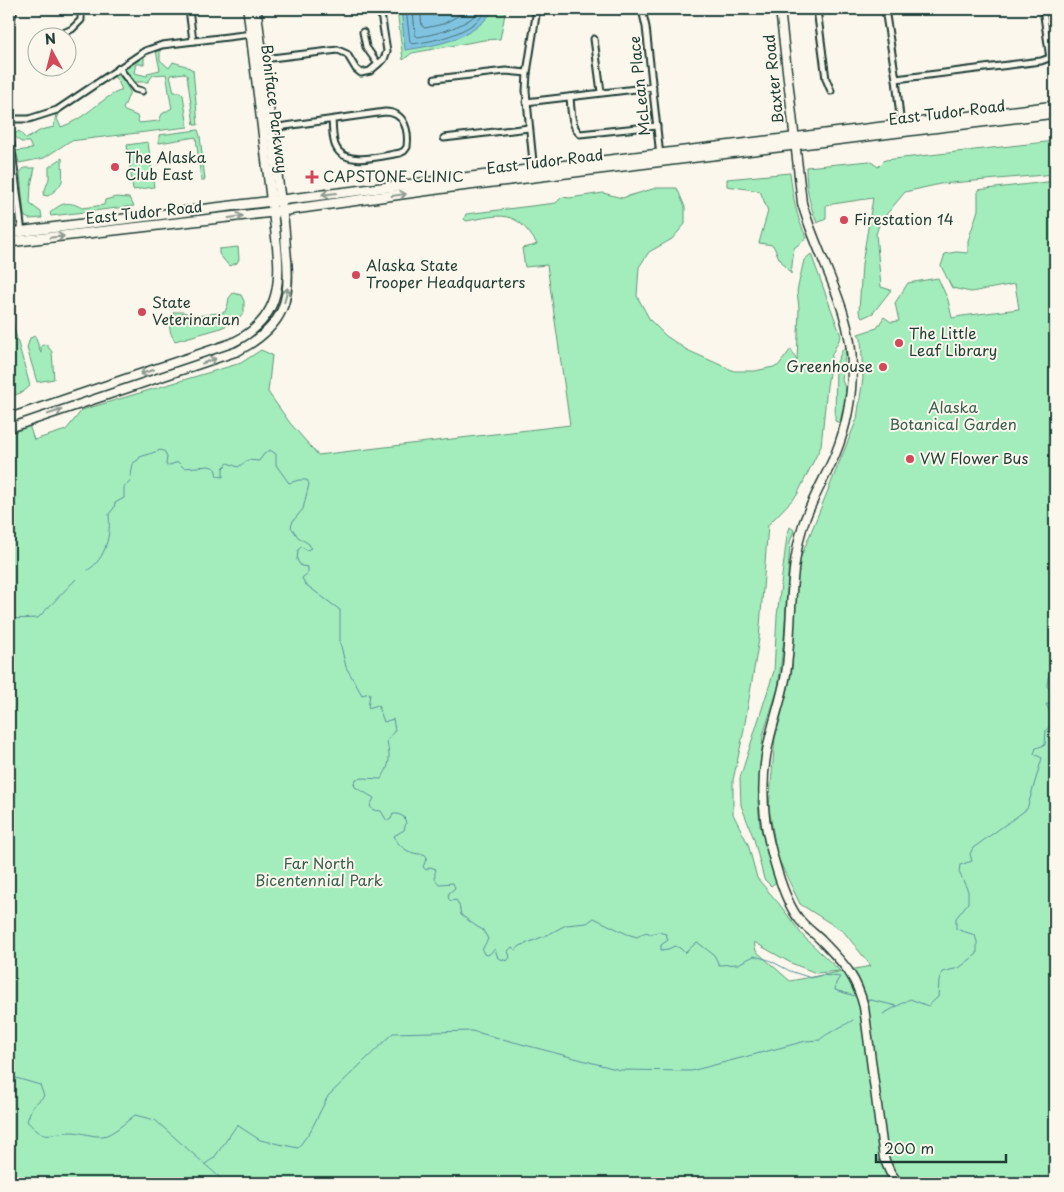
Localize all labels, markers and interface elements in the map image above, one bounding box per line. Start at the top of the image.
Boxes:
north arrow [28,28,78,78]
text: N [44,28,57,50]
street label: Baxter Road [756,33,789,125]
street label: McLean Place [622,35,655,137]
street label: Boniface Parkway [256,43,295,175]
street label: East Tudor Road [887,93,1006,130]
street label: East Tudor Road [485,142,604,179]
place label: The Alaska Club East [125,145,207,185]
marker: The Alaska Club East [109,161,121,173]
place label: CAPSTONE CLINIC [323,164,464,187]
marker: CAPSTONE CLINIC [305,170,319,184]
one-way arrow [322,189,338,199]
one-way arrow [391,189,407,199]
street label: East Tudor Road [84,194,203,229]
place label: Firestation 14 [854,207,954,230]
one-way arrow [228,212,244,222]
marker: Firestation 14 [838,214,850,226]
one-way arrow [49,232,65,242]
place label: Alaska State Trooper Headquarters [366,253,526,293]
marker: Alaska State Trooper Headquarters [350,269,362,281]
one-way arrow [282,287,291,303]
place label: State Veterinarian [152,290,240,330]
marker: State Veterinarian [136,306,148,318]
place label: The Little Leaf Library [909,321,997,361]
marker: The Little Leaf Library [893,337,905,349]
place label: Greenhouse [786,354,873,377]
one-way arrow [201,355,217,365]
marker: Greenhouse [877,361,889,373]
one-way arrow [139,368,155,377]
park label: Alaska Botanical Garden [889,395,1017,435]
one-way arrow [47,407,62,416]
place label: VW Flower Bus [920,446,1029,469]
marker: VW Flower Bus [904,453,916,465]
park label: Far North Bicentennial Park [255,851,383,891]
scale bar [876,1132,1006,1164]
text: 200 m [884,1136,934,1159]

